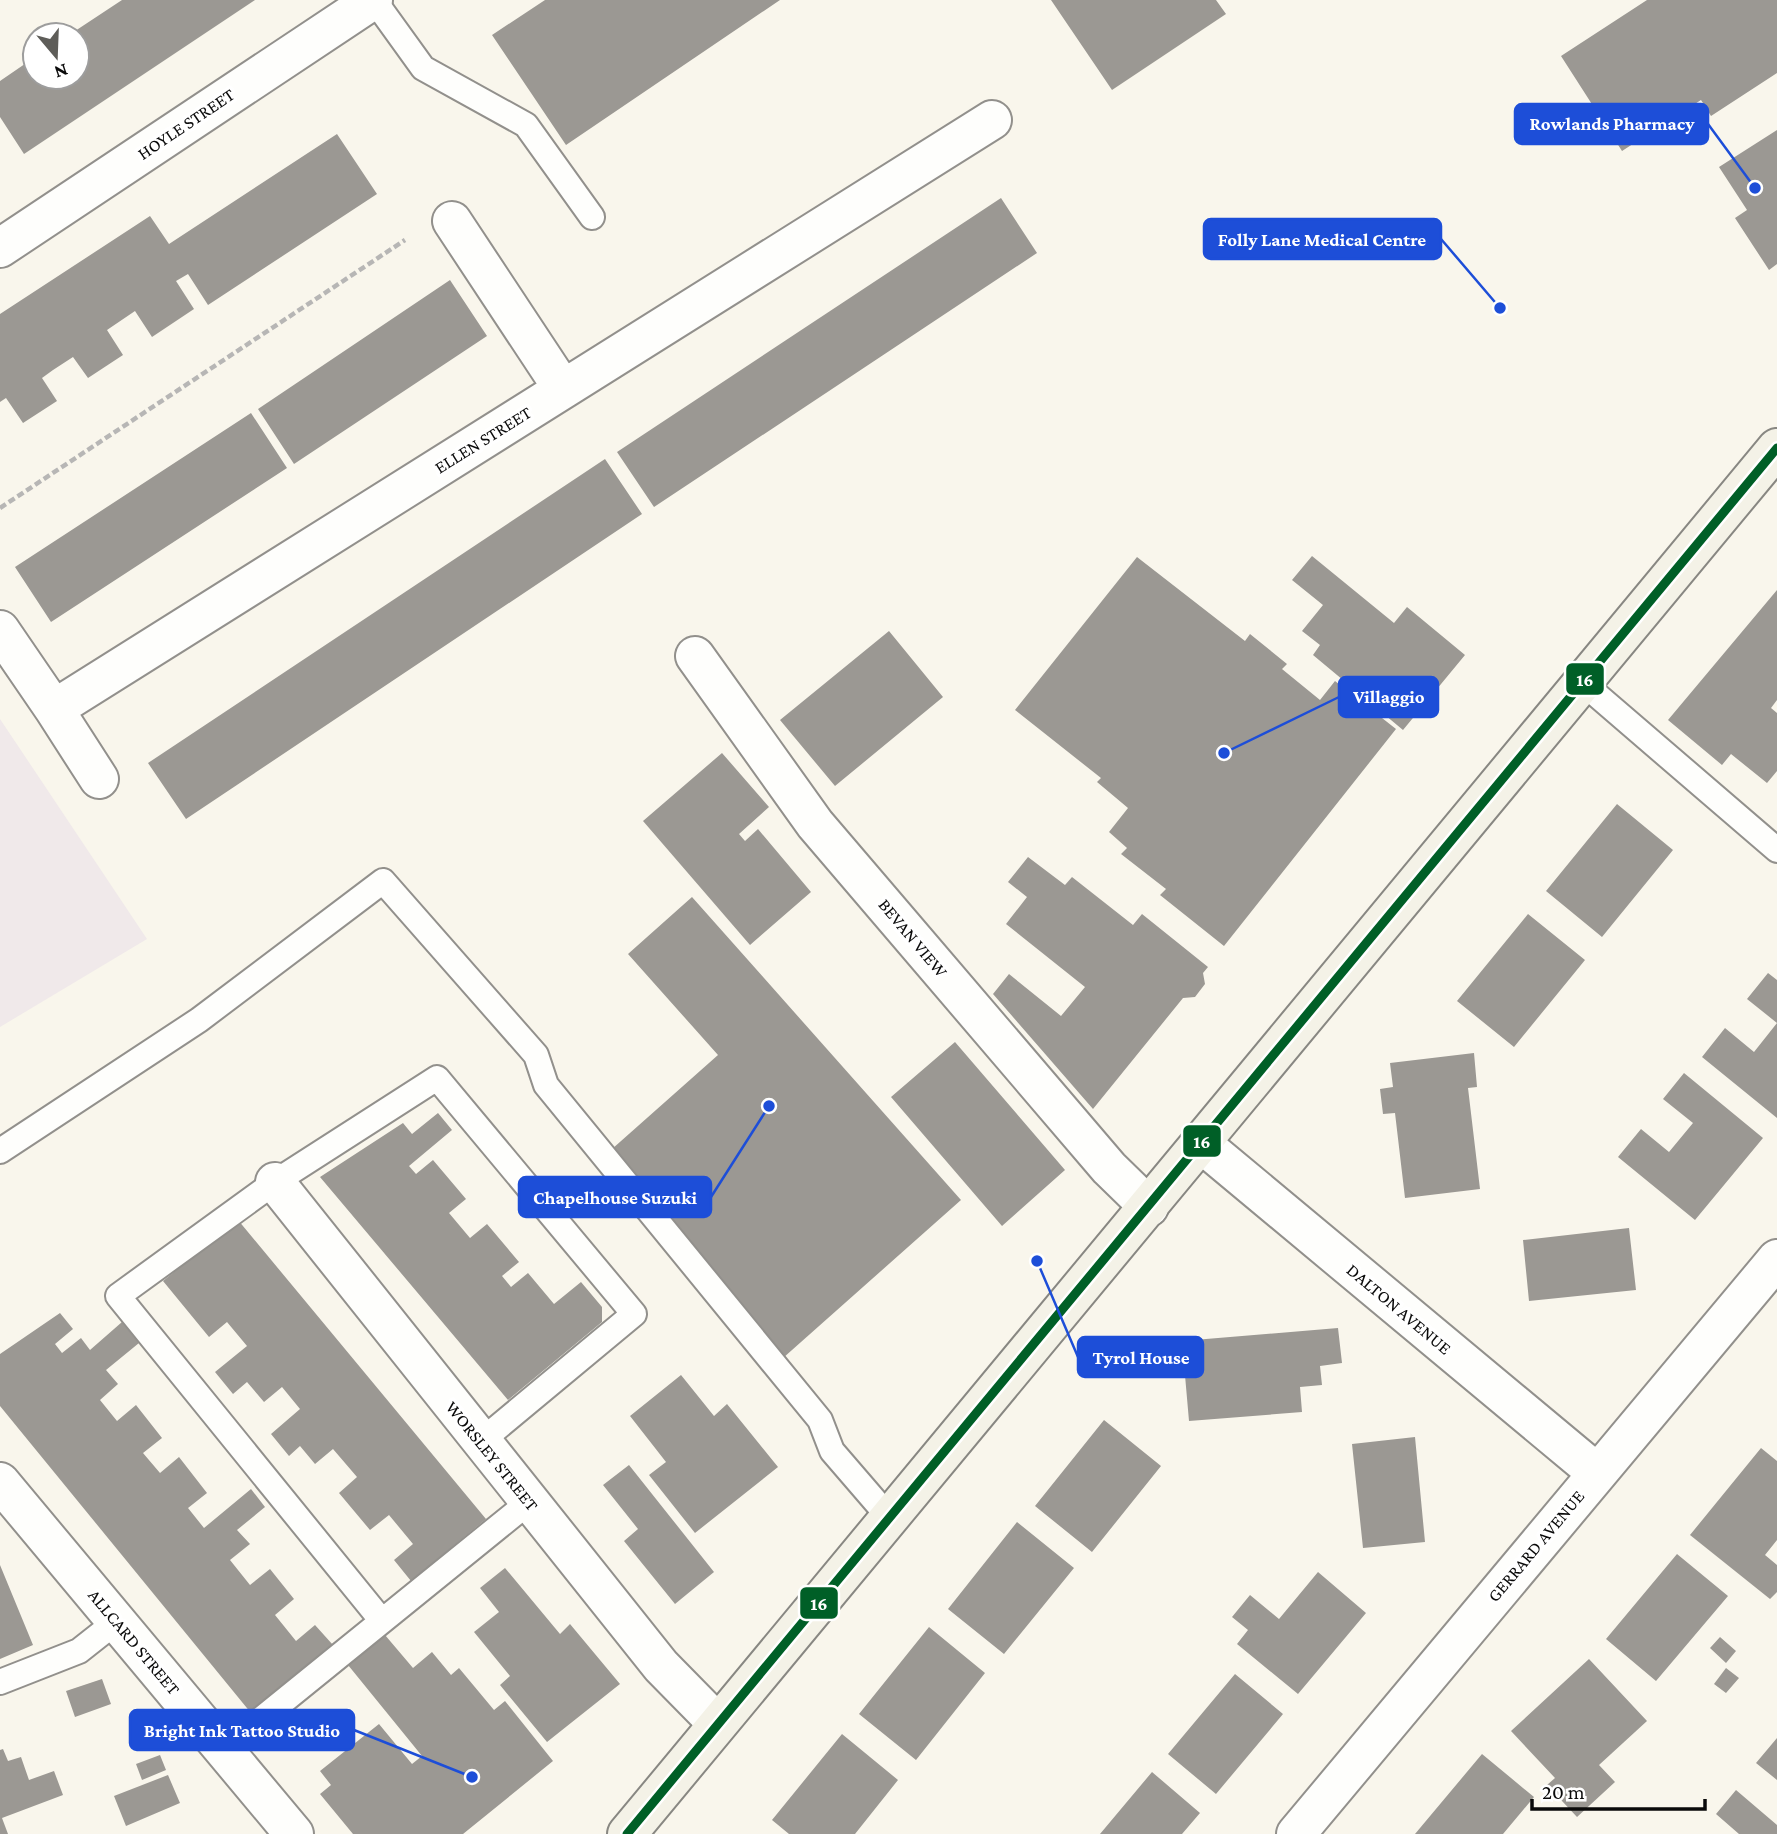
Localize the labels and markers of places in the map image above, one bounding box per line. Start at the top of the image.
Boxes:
callout: Rowlands Pharmacy [1515,104,1708,144]
callout: Folly Lane Medical Centre [1204,219,1441,259]
callout: Villaggio [1339,677,1438,717]
callout: Chapelhouse Suzuki [519,1177,711,1217]
callout: Tyrol House [1078,1337,1203,1377]
callout: Bright Ink Tattoo Studio [130,1710,354,1750]

